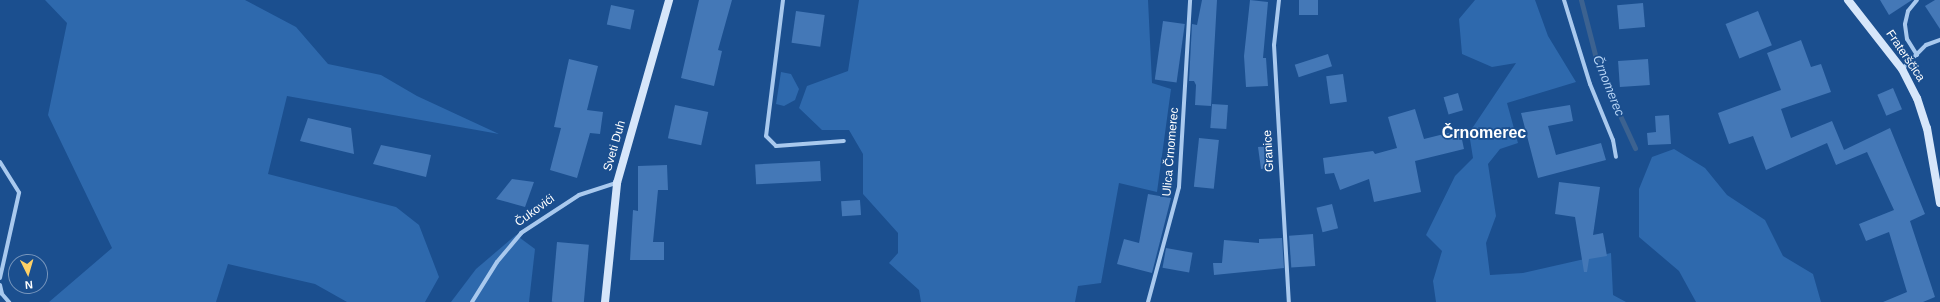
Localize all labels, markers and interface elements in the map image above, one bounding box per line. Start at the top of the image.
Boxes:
street label: Fraterščica [1882,27,1928,85]
water label: Črnomerec [1589,53,1627,119]
street label: Ulica Črnomerec [1160,107,1182,197]
street label: Sveti Duh [601,119,629,173]
district label: Črnomerec [1442,123,1526,143]
street label: Granice [1261,130,1277,172]
street label: Čukovići [512,192,558,230]
north arrow [8,254,48,294]
text: N [24,279,33,291]

